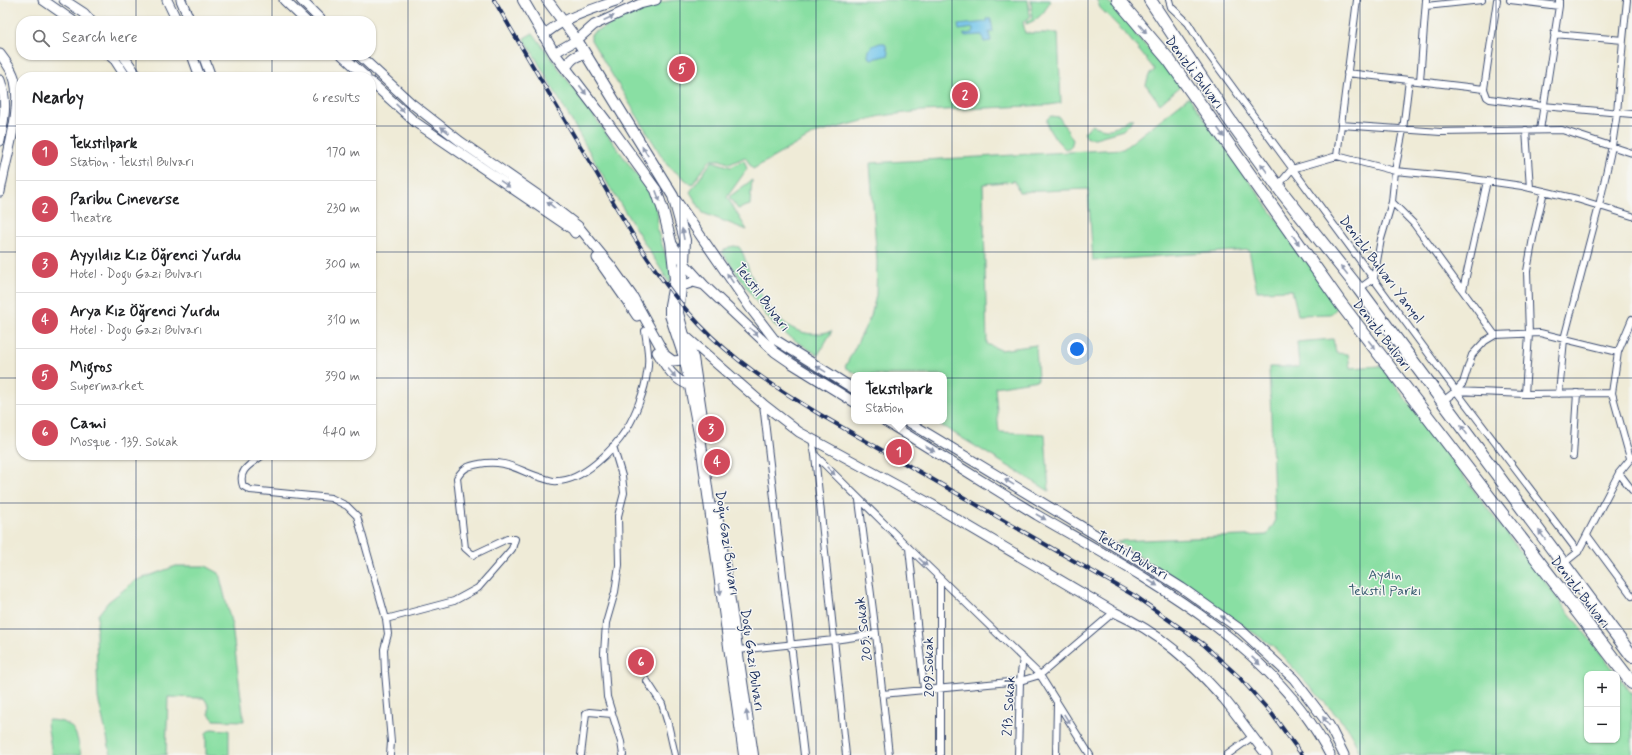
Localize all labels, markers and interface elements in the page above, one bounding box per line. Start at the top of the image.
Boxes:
one-way arrow [603,15,614,21]
search box [16,16,376,60]
one-way arrow [1138,25,1147,34]
icon: search [30,27,52,49]
text: Search here [62,28,138,48]
street label: Denizli Bulvarı [1161,32,1228,113]
pin: 5 [669,54,695,84]
pin: 2 [952,80,978,110]
one-way arrow [579,85,587,96]
text: Nearby [32,87,84,109]
text: 6 results [312,90,360,107]
one-way arrow [395,103,405,113]
one-way arrow [440,125,451,134]
one-way arrow [1217,128,1225,138]
text: Tekstilpark [70,134,137,154]
text: 1 [42,144,48,161]
text: 170 m [326,144,360,161]
one-way arrow [641,145,648,157]
text: Station · Tekstil Bulvarı [70,154,194,171]
one-way arrow [1261,163,1269,173]
one-way arrow [500,180,510,188]
text: Paribu Cineverse [70,190,179,210]
one-way arrow [656,191,662,203]
text: 2 [42,200,48,217]
text: 230 m [326,200,360,217]
one-way arrow [546,201,557,209]
text: Theatre [70,210,112,227]
street label: Denizli Bulvarı Yanyol [1335,212,1428,327]
one-way arrow [680,228,686,240]
one-way arrow [1292,234,1300,245]
text: Ayyıldız Kız Öğrenci Yurdu [70,246,241,266]
text: 3 [42,256,48,273]
text: 300 m [325,256,360,273]
street label: Tekstil Bulvarı [731,260,794,336]
one-way arrow [1340,265,1349,276]
text: Hotel · Dogu Gazi Bulvarı [70,266,203,283]
one-way arrow [726,273,734,283]
street label: Denizli Bulvarı [1348,296,1416,375]
text: Arya Kız Öğrenci Yurdu [70,302,219,322]
text: 4 [41,312,49,329]
text: 310 m [327,312,360,329]
text: Hotel · Dogu Gazi Bulvarı [70,322,203,339]
one-way arrow [749,327,759,337]
your location [1067,339,1087,359]
one-way arrow [1368,339,1376,350]
text: Migros [70,358,112,378]
one-way arrow [815,365,827,372]
text: 5 [41,368,49,385]
text: 390 m [325,368,360,385]
one-way arrow [667,368,676,377]
popup [851,372,947,424]
text: Supermarket [70,378,144,395]
text: Tekstilpark [865,380,933,400]
text: Station [865,400,904,417]
text: Cami [70,414,106,434]
pin: 3 [698,414,724,444]
text: 6 [42,424,48,441]
text: 440 m [323,424,360,441]
one-way arrow [1460,425,1469,436]
text: Mosque · 139. Sokak [70,434,178,451]
pin: 1 [886,437,912,467]
one-way arrow [924,445,936,452]
pin: 4 [704,447,730,477]
one-way arrow [826,466,836,476]
one-way arrow [1003,478,1015,485]
street label: Doğu Gazi Bulvarı [711,489,743,597]
one-way arrow [1035,513,1047,520]
street label: Tekstil Bulvarı [1093,527,1172,585]
one-way arrow [1538,530,1546,540]
street label: Denizli Bulvarı [1546,553,1614,632]
one-way arrow [918,557,928,567]
park label: Aydın Tekstil Parkı [1349,566,1421,600]
one-way arrow [1148,579,1158,587]
one-way arrow [717,583,723,595]
street label: 205. Sokak [851,596,877,662]
street label: Dogu Gazi Bulvarı [734,608,768,713]
one-way arrow [1220,615,1231,623]
street label: 209.Sokak [920,637,938,697]
pin: 6 [628,647,654,677]
one-way arrow [1252,656,1261,665]
map controls [1584,671,1620,743]
button: + [1584,671,1620,707]
street label: 213. Sokak [998,675,1020,737]
button: − [1584,707,1620,743]
one-way arrow [744,710,750,722]
one-way arrow [1064,713,1071,725]
one-way arrow [1322,715,1330,726]

